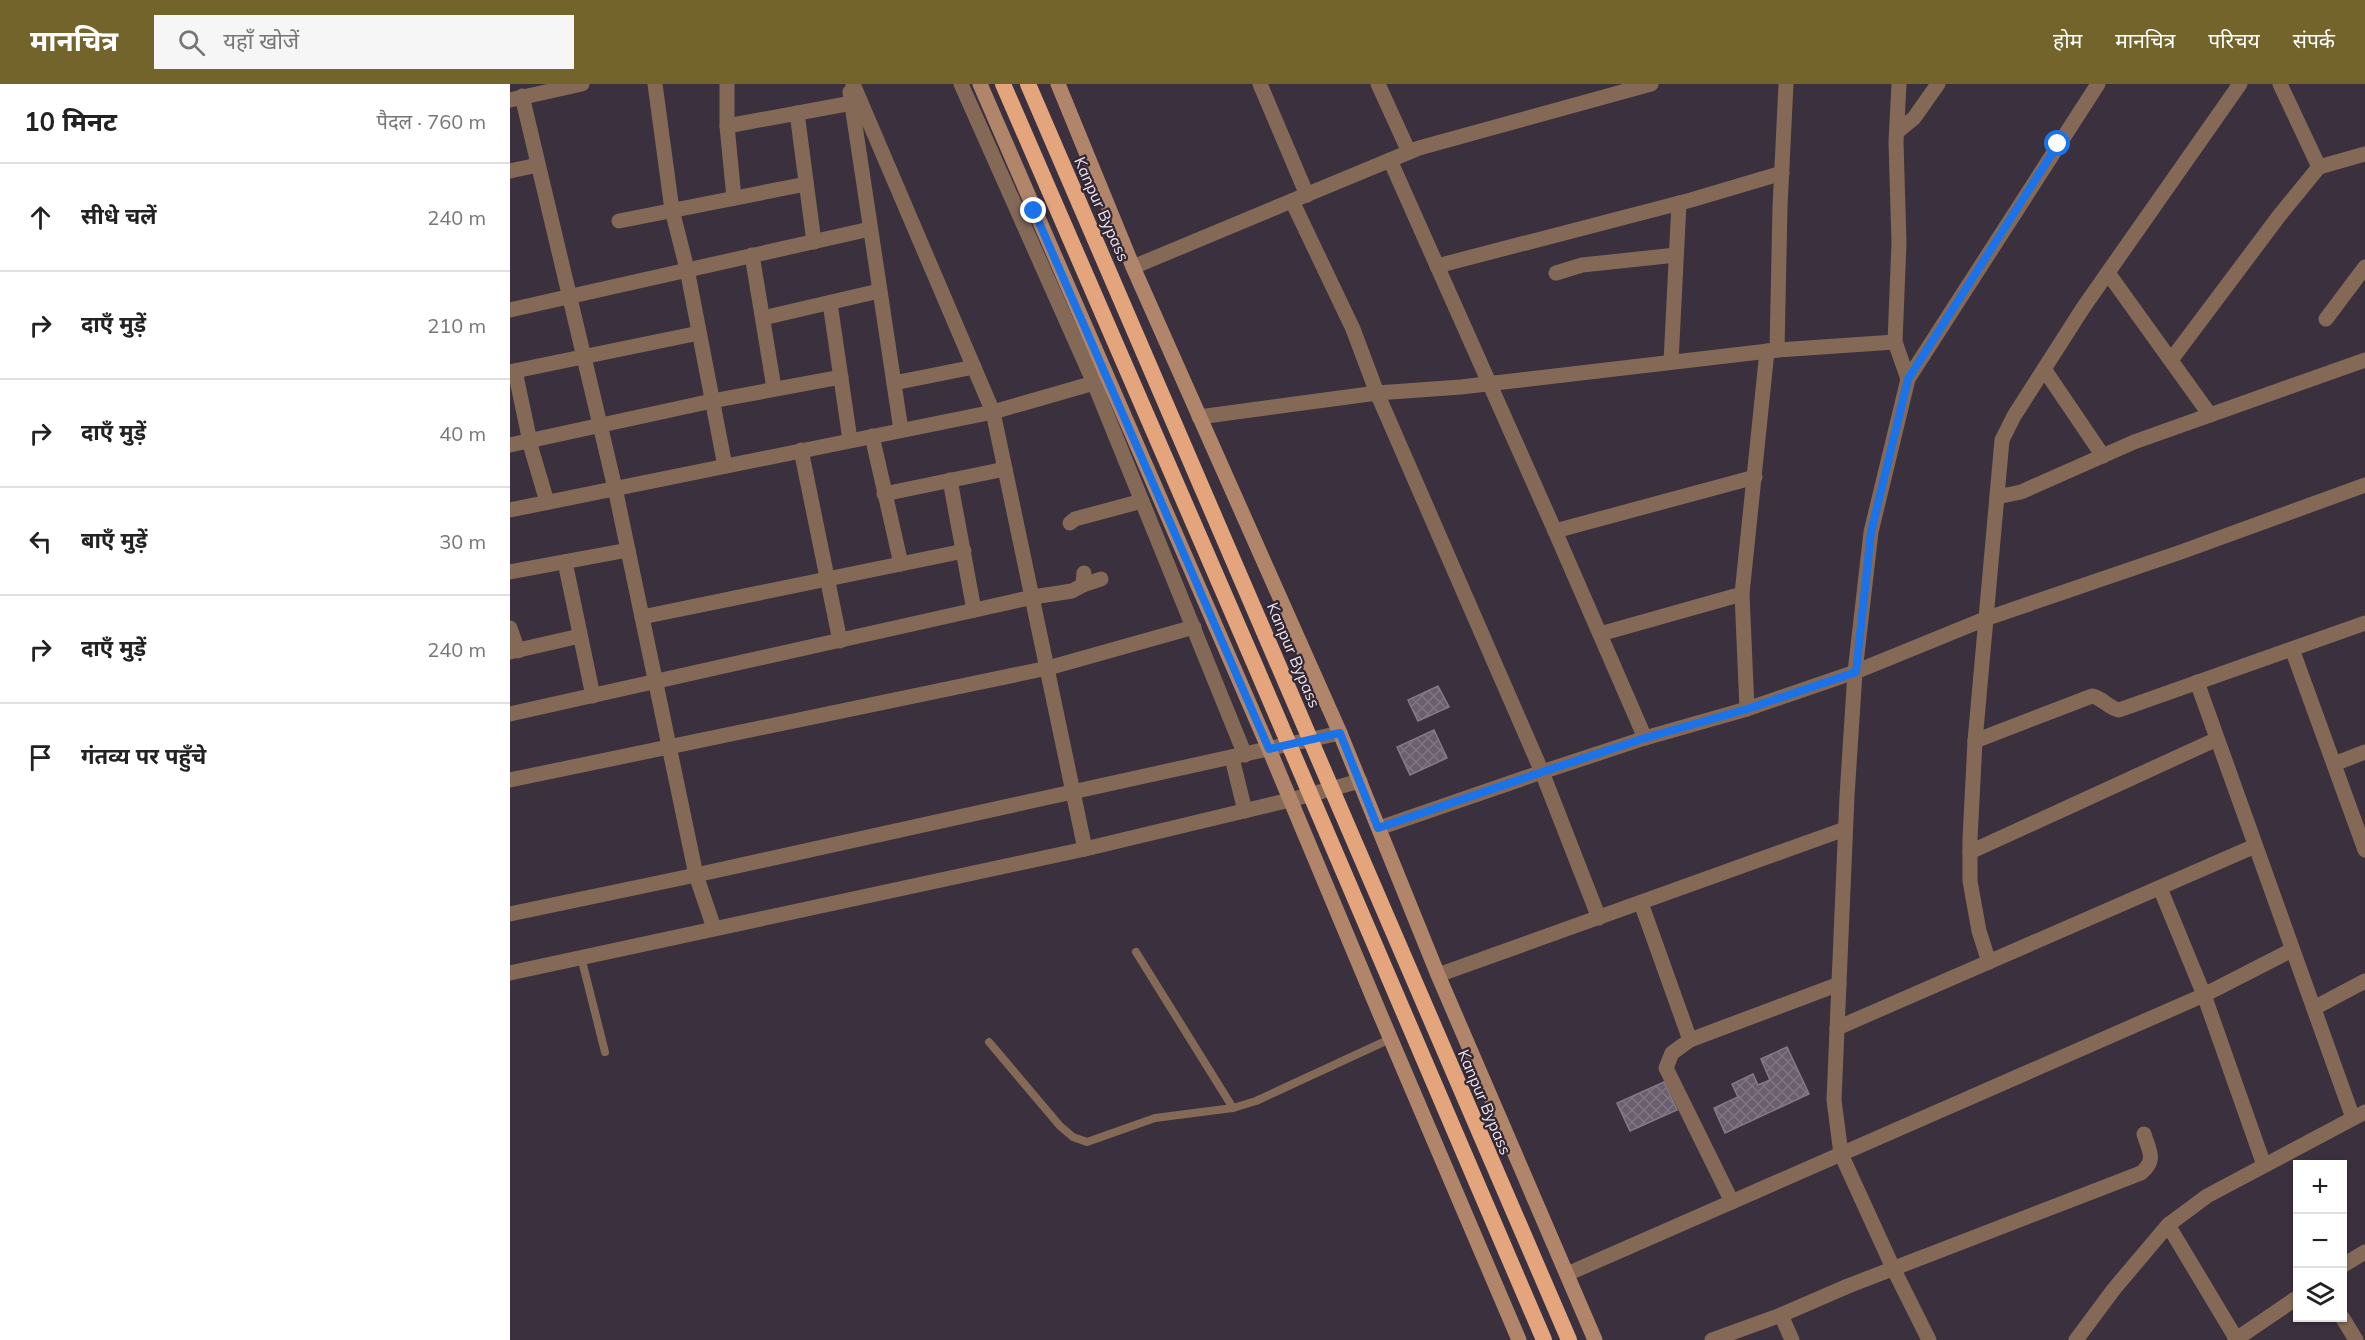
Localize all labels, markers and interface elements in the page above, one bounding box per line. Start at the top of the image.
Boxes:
search box [154,15,574,69]
text: मानचित्र [30,23,118,58]
icon: search [175,26,208,59]
text: यहाँ खोजें [223,27,299,55]
text: होम [2053,27,2082,53]
text: मानचित्र [2115,27,2175,53]
text: परिचय [2208,27,2260,53]
text: संपर्क [2293,27,2335,53]
text: 10 मिनट [24,105,117,138]
text: पैदल · 760 m [377,109,486,134]
route start [2044,130,2070,156]
street label: Kanpur Bypass [1070,154,1134,264]
route end [1020,197,1046,223]
icon: ahead [24,201,57,234]
text: सीधे चलें [81,202,156,230]
text: 240 m [427,205,486,230]
icon: right [24,309,57,342]
text: दाएँ मुड़ें [81,310,146,338]
text: 210 m [427,313,486,338]
icon: right [24,417,57,450]
text: दाएँ मुड़ें [81,418,146,446]
text: 40 m [439,421,486,446]
icon: left [24,525,57,558]
text: बाएँ मुड़ें [81,526,147,554]
text: 30 m [439,529,486,554]
street label: Kanpur Bypass [1263,599,1325,711]
icon: right [24,633,57,666]
text: दाएँ मुड़ें [81,634,146,662]
text: 240 m [427,637,486,662]
icon: arrive [24,741,57,774]
text: गंतव्य पर पहुँचे [81,742,206,770]
street label: Kanpur Bypass [1454,1046,1516,1158]
map controls [2293,1160,2347,1322]
button: + [2293,1160,2347,1214]
button: − [2293,1214,2347,1268]
button: layers [2293,1268,2347,1322]

